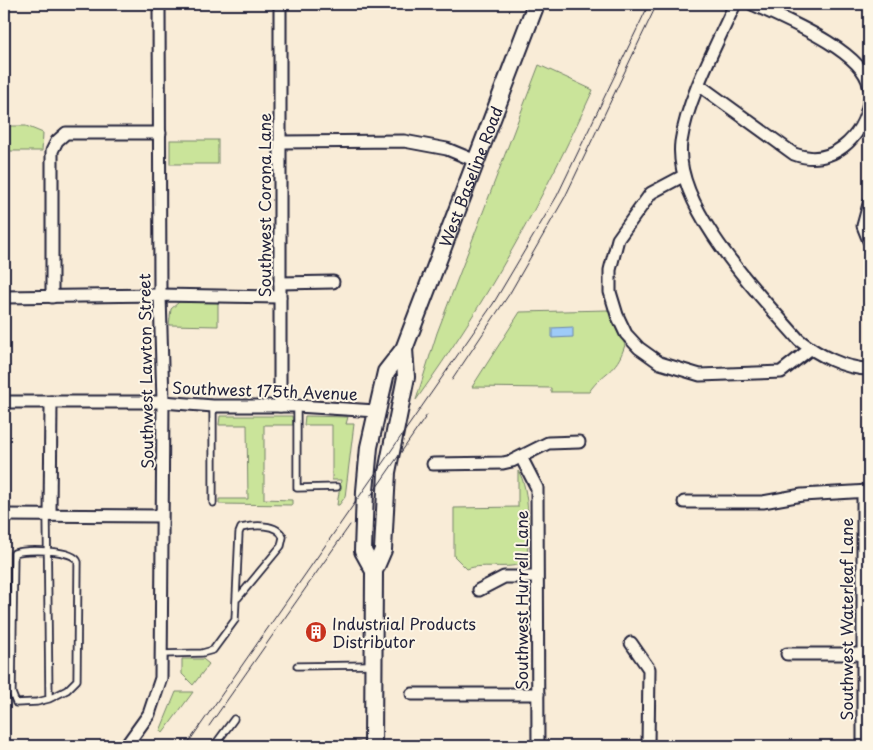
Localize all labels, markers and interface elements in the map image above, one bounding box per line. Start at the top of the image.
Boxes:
street label: West Baseline Road [432,102,508,250]
street label: Southwest Corona Lane [252,113,276,297]
street label: Southwest Lawton Street [131,273,159,469]
street label: Southwest 175th Avenue [172,375,358,405]
street label: Southwest Hurrell Lane [509,510,533,690]
street label: Southwest Waterleaf Lane [834,517,858,721]
place label: Industrial Products Distributor [332,611,476,653]
building icon: Industrial Products Distributor [304,620,328,644]

